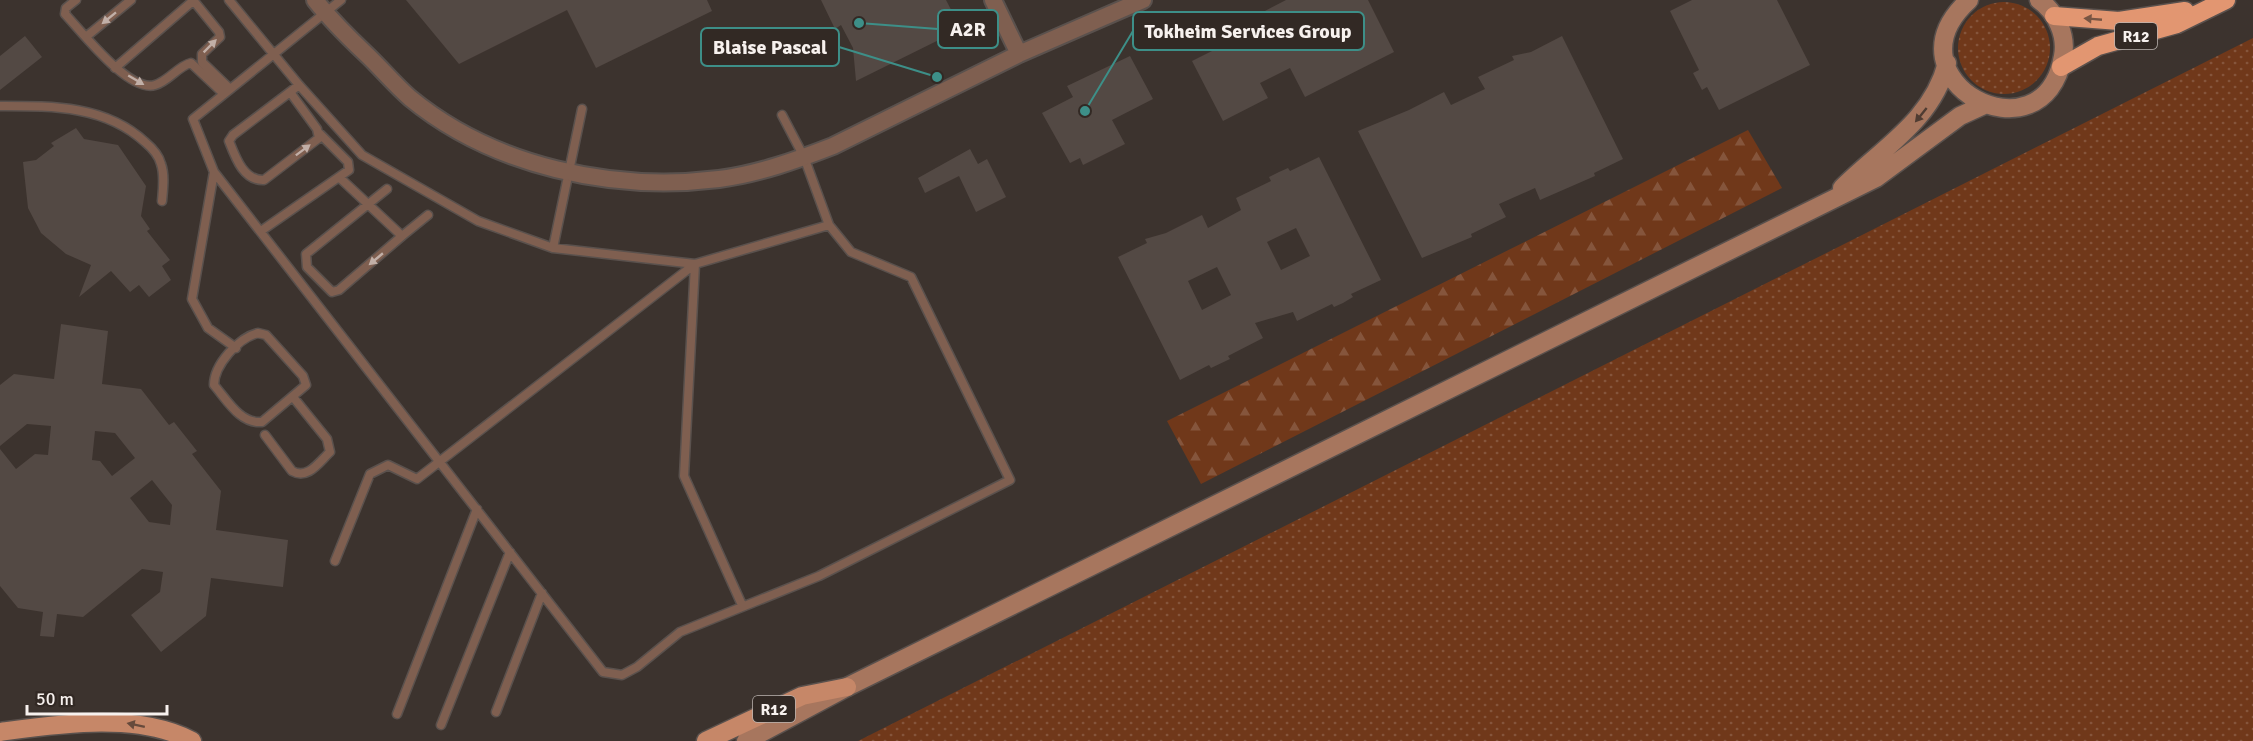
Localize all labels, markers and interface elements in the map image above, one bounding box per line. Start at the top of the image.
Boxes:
callout: A2R [938,10,998,48]
one-way arrow [102,11,117,24]
callout: Tokheim Services Group [1133,12,1364,50]
one-way arrow [2083,14,2102,24]
text: A2R [950,17,987,42]
text: Tokheim Services Group [1144,19,1352,44]
road number: R12 [2115,23,2157,49]
callout: Blaise Pascal [701,28,839,66]
text: Blaise Pascal [713,35,827,60]
one-way arrow [203,39,217,54]
one-way arrow [128,75,145,85]
one-way arrow [1915,107,1928,123]
one-way arrow [296,144,311,156]
one-way arrow [368,252,384,265]
scale bar [27,678,166,716]
text: 50 m [36,688,74,710]
road number: R12 [753,696,795,722]
one-way arrow [127,720,146,730]

